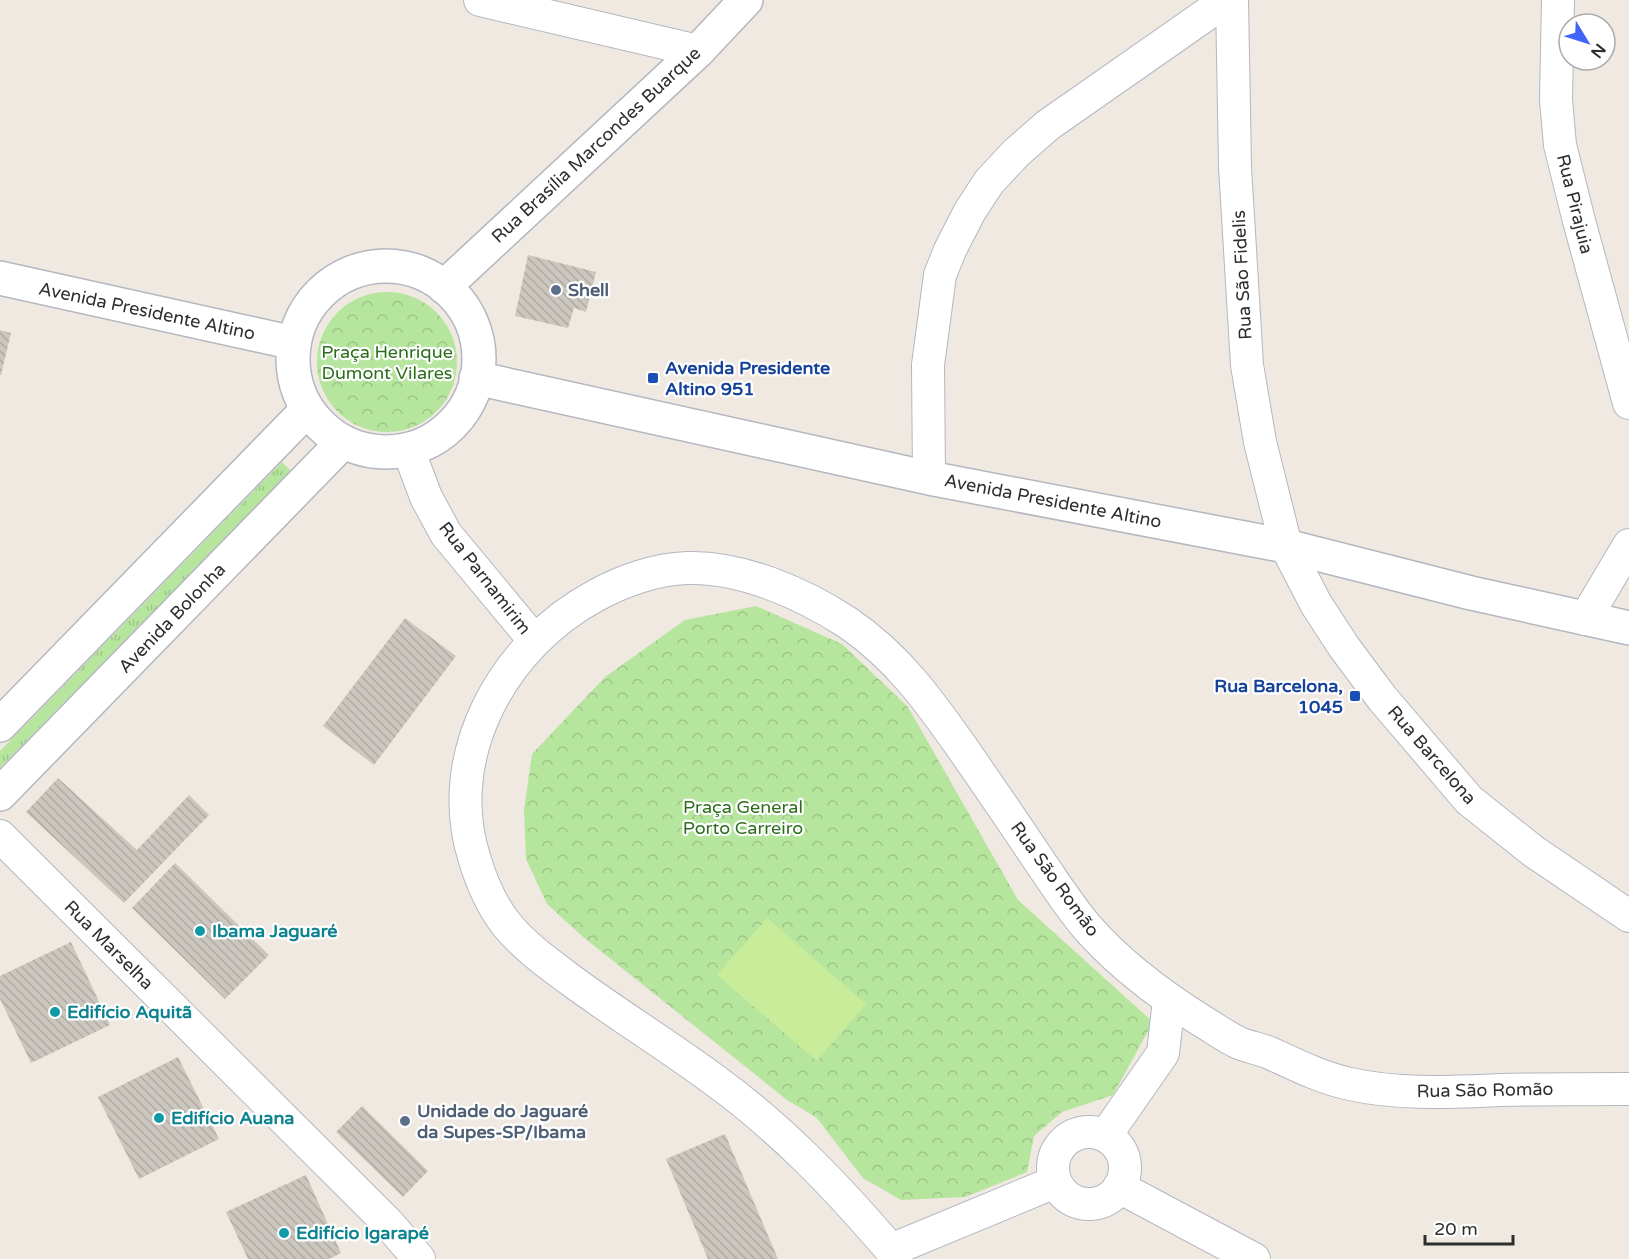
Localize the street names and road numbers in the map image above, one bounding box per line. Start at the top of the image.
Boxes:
street label: Rua Brasília Marcondes Buarque [487,42,705,248]
street label: Rua Pirajuia [1552,152,1598,256]
street label: Rua São Fidelis [1228,210,1256,340]
street label: Avenida Presidente Altino [37,277,257,345]
street label: Avenida Presidente Altino [943,469,1164,533]
street label: Rua Parnamirim [434,517,536,639]
street label: Avenida Bolonha [114,558,230,678]
street label: Rua Barcelona [1383,701,1481,809]
street label: Rua São Romão [1006,817,1104,941]
street label: Rua Marselha [60,896,158,994]
street label: Rua São Romão [1416,1078,1554,1102]

